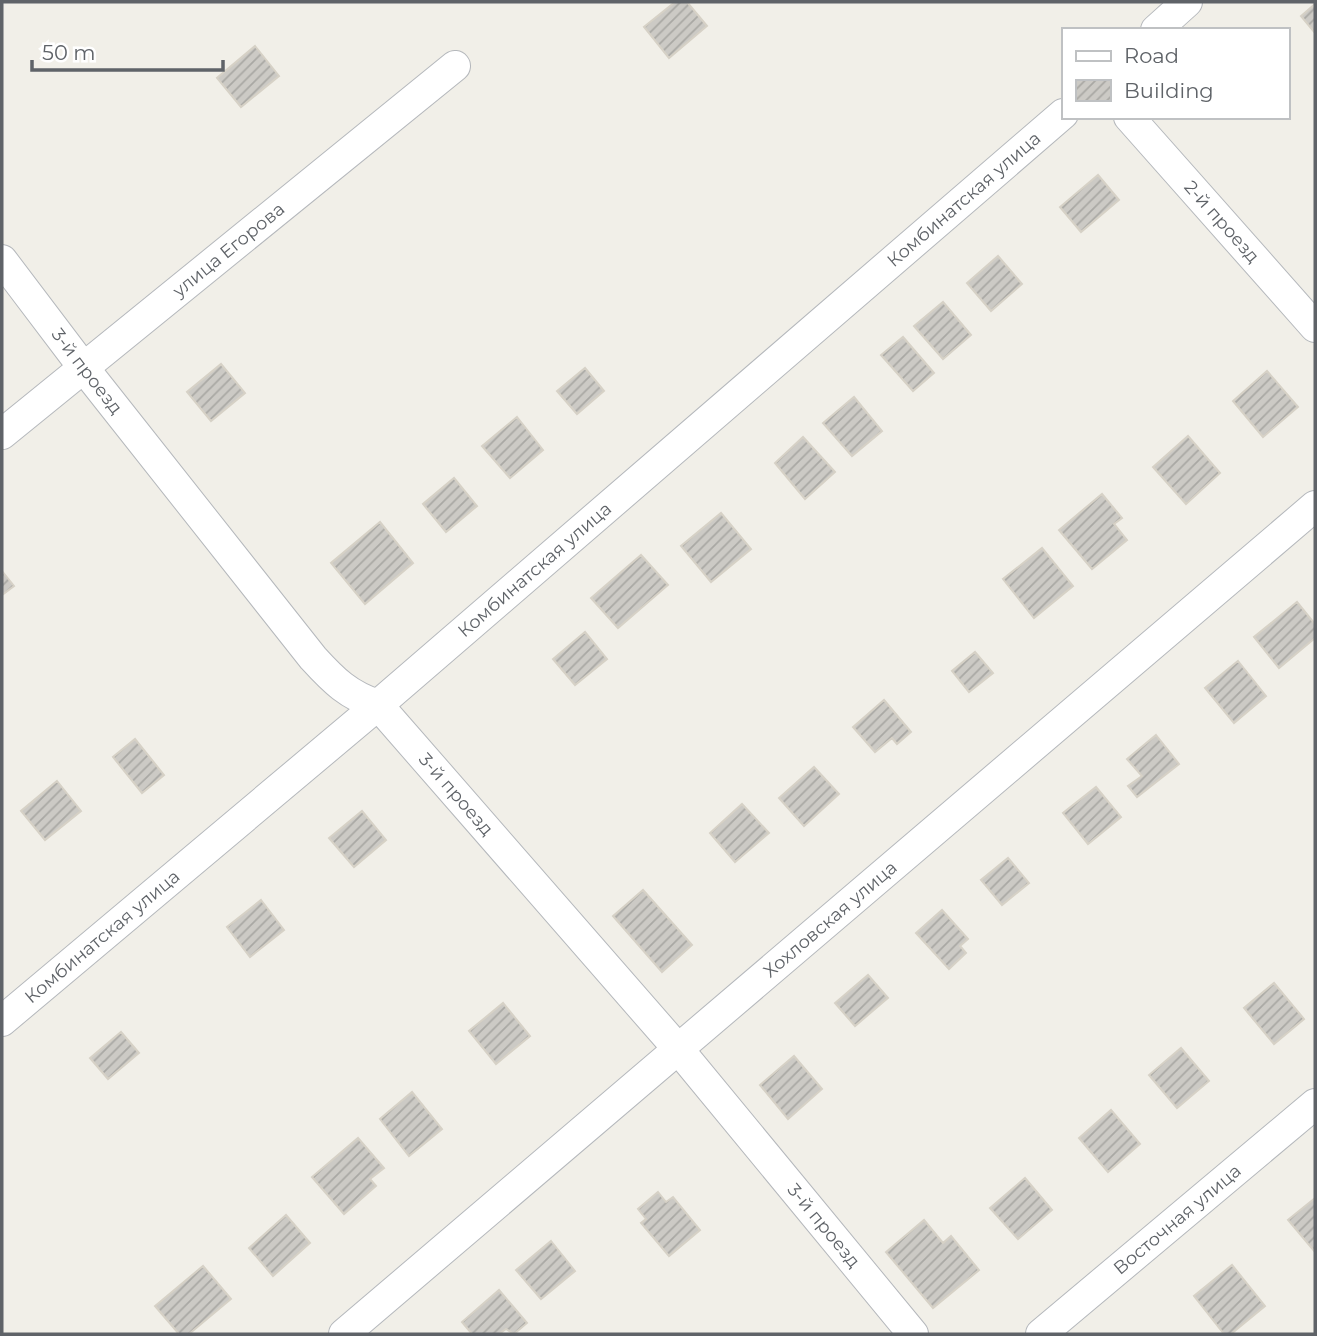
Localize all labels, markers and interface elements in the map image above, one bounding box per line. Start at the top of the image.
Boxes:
scale bar [32,28,222,72]
legend [1062,28,1289,119]
text: 50 m [42,40,96,65]
text: Road [1124,43,1179,68]
text: Building [1124,78,1214,103]
street label: Комбинатская улица [883,127,1045,272]
street label: 2-й проезд [1180,176,1264,268]
street label: улица Егорова [168,198,289,302]
street label: 3-й проезд [47,324,127,419]
street label: Комбинатская улица [453,498,616,642]
street label: 3-й проезд [414,748,498,840]
street label: Хохловская улица [759,856,901,982]
street label: Комбинатская улица [20,865,184,1008]
street label: Восточная улица [1109,1160,1246,1279]
street label: 3-й проезд [783,1179,865,1273]

